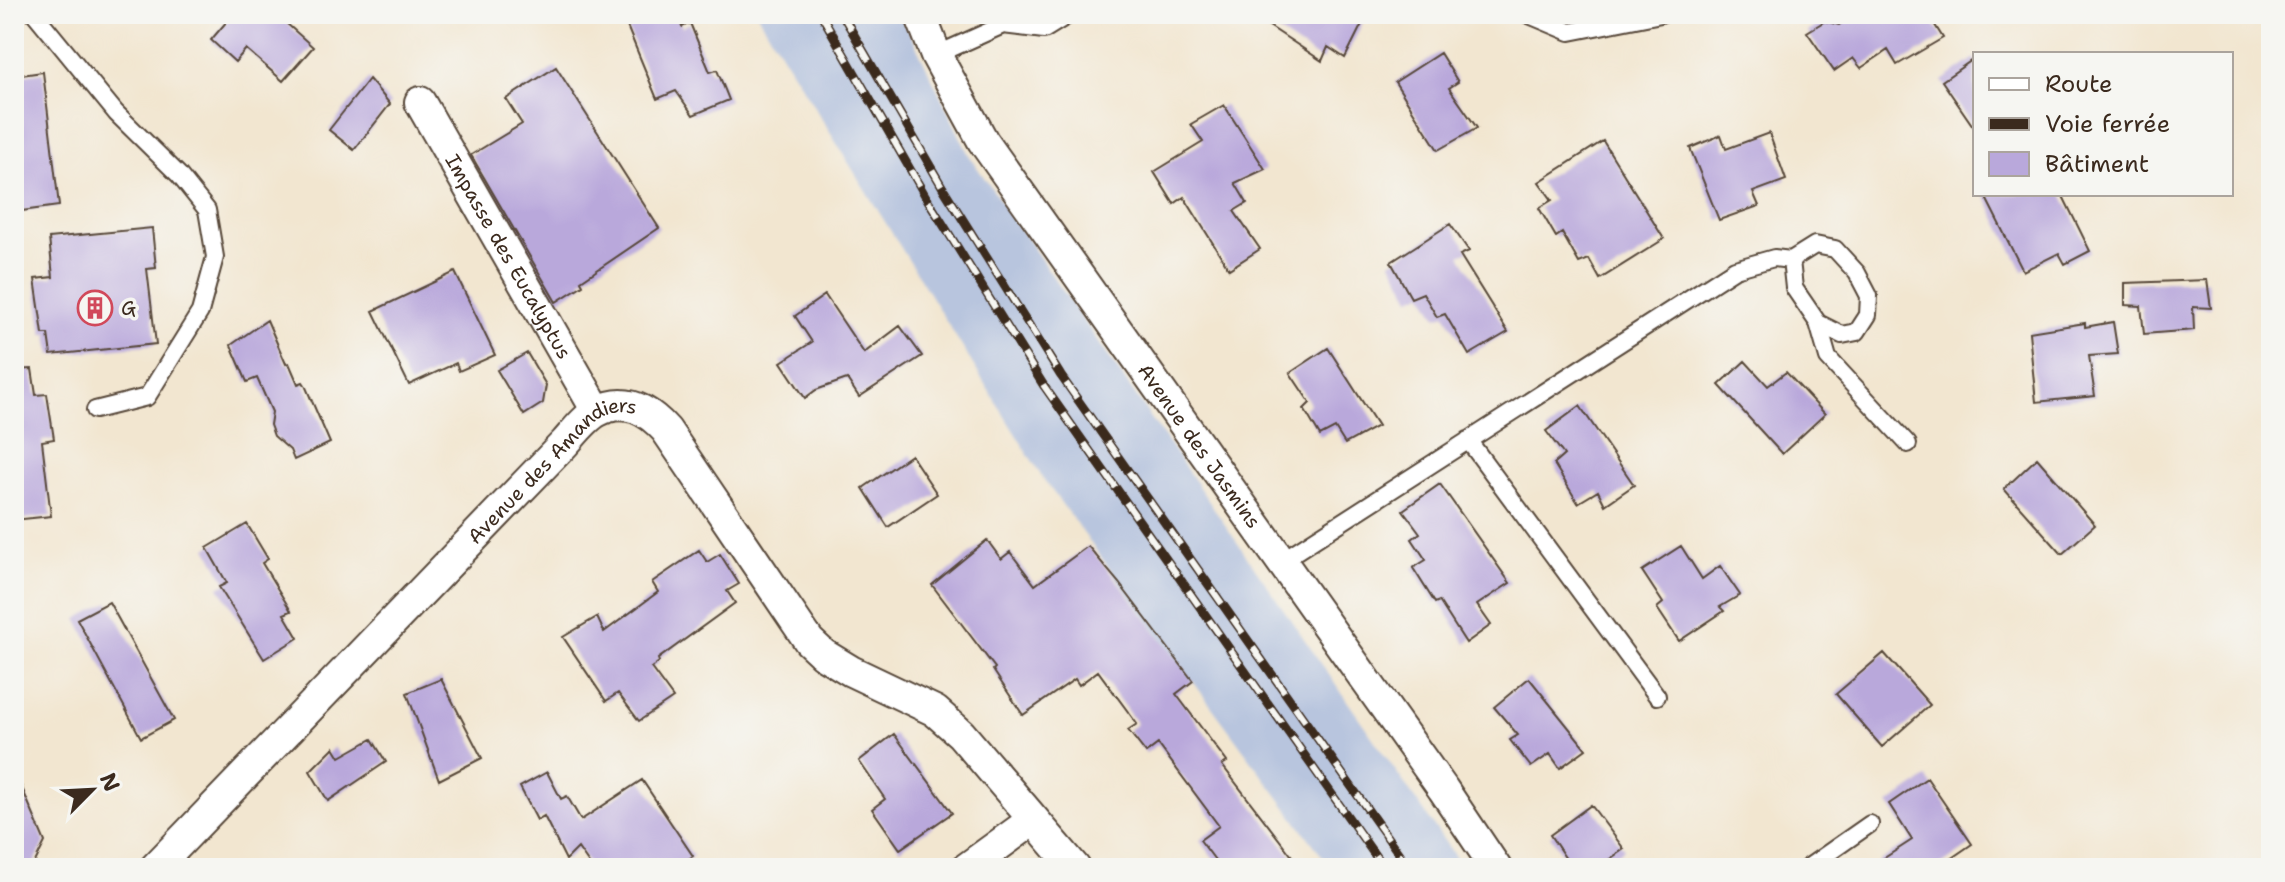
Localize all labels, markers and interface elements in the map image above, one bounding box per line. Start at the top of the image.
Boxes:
legend [1973,52,2233,196]
text: Route [2045,68,2113,100]
text: Voie ferrée [2045,108,2170,140]
text: Bâtiment [2045,148,2149,180]
street label: Impasse des Eucalyptus [440,149,577,364]
building icon: G [76,289,114,327]
place label: G [121,295,136,321]
street label: Avenue des Jasmins [1132,358,1267,533]
street label: Avenue des Amandiers [462,392,640,549]
north arrow [52,750,132,830]
text: N [93,768,127,796]

